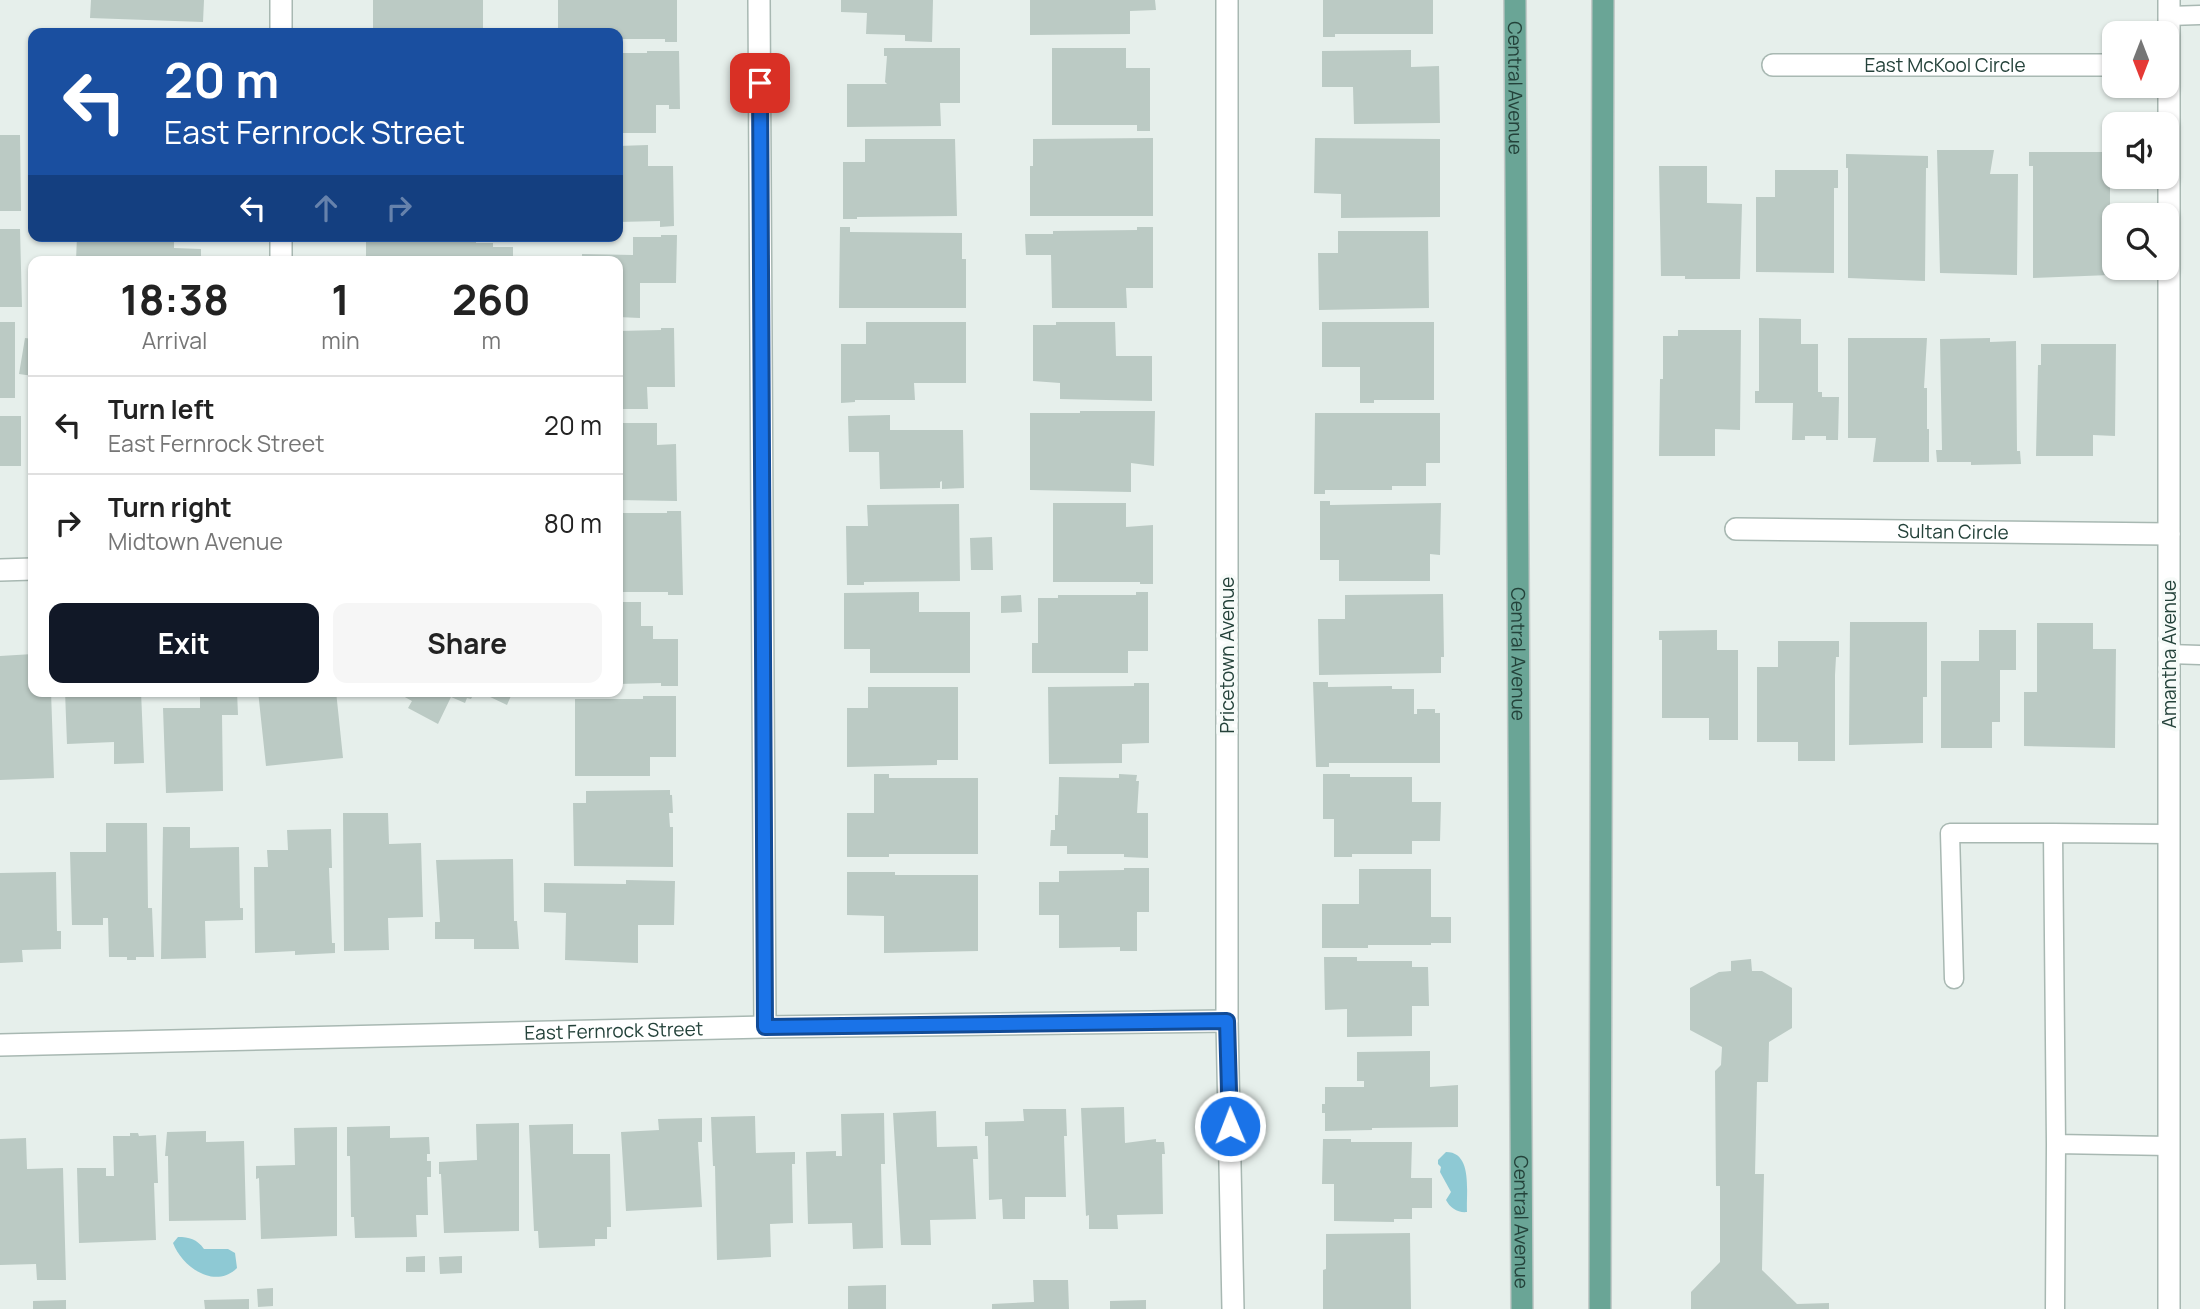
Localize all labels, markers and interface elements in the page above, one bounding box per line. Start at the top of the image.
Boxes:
street label: Central Avenue [1502,21,1529,155]
north arrow [2102,21,2179,98]
map controls [2102,21,2179,280]
text: 20 m [164,46,279,113]
street label: East McKool Circle [1864,52,2026,78]
pin [730,53,790,113]
icon: left [49,56,140,147]
icon: arrive [741,64,779,102]
text: East Fernrock Street [164,110,465,154]
button: sound [2102,112,2179,189]
icon: left [234,189,272,227]
icon: ahead [307,189,345,227]
icon: right [380,189,418,227]
button: search [2102,203,2179,280]
text: 18:38 [120,270,229,328]
text: 1 [331,270,350,328]
text: 260 [452,270,531,328]
text: Arrival [142,324,207,356]
text: min [321,324,360,356]
text: m [482,324,501,356]
text: Turn left [108,391,215,427]
icon: left [49,406,87,444]
text: 20 m [544,407,602,443]
text: East Fernrock Street [108,427,324,459]
text: Turn right [108,489,232,525]
icon: right [49,504,87,542]
text: 80 m [544,505,602,541]
street label: Sultan Circle [1897,518,2009,545]
text: Midtown Avenue [108,525,283,557]
street label: Pricetown Avenue [1214,577,1240,733]
street label: Amantha Avenue [2156,580,2182,728]
street label: Central Avenue [1505,587,1532,721]
button: Exit [49,603,319,683]
button: Share [333,603,602,683]
street label: East Fernrock Street [524,1015,704,1046]
position arrow [1193,1089,1267,1163]
street label: Central Avenue [1508,1155,1535,1289]

